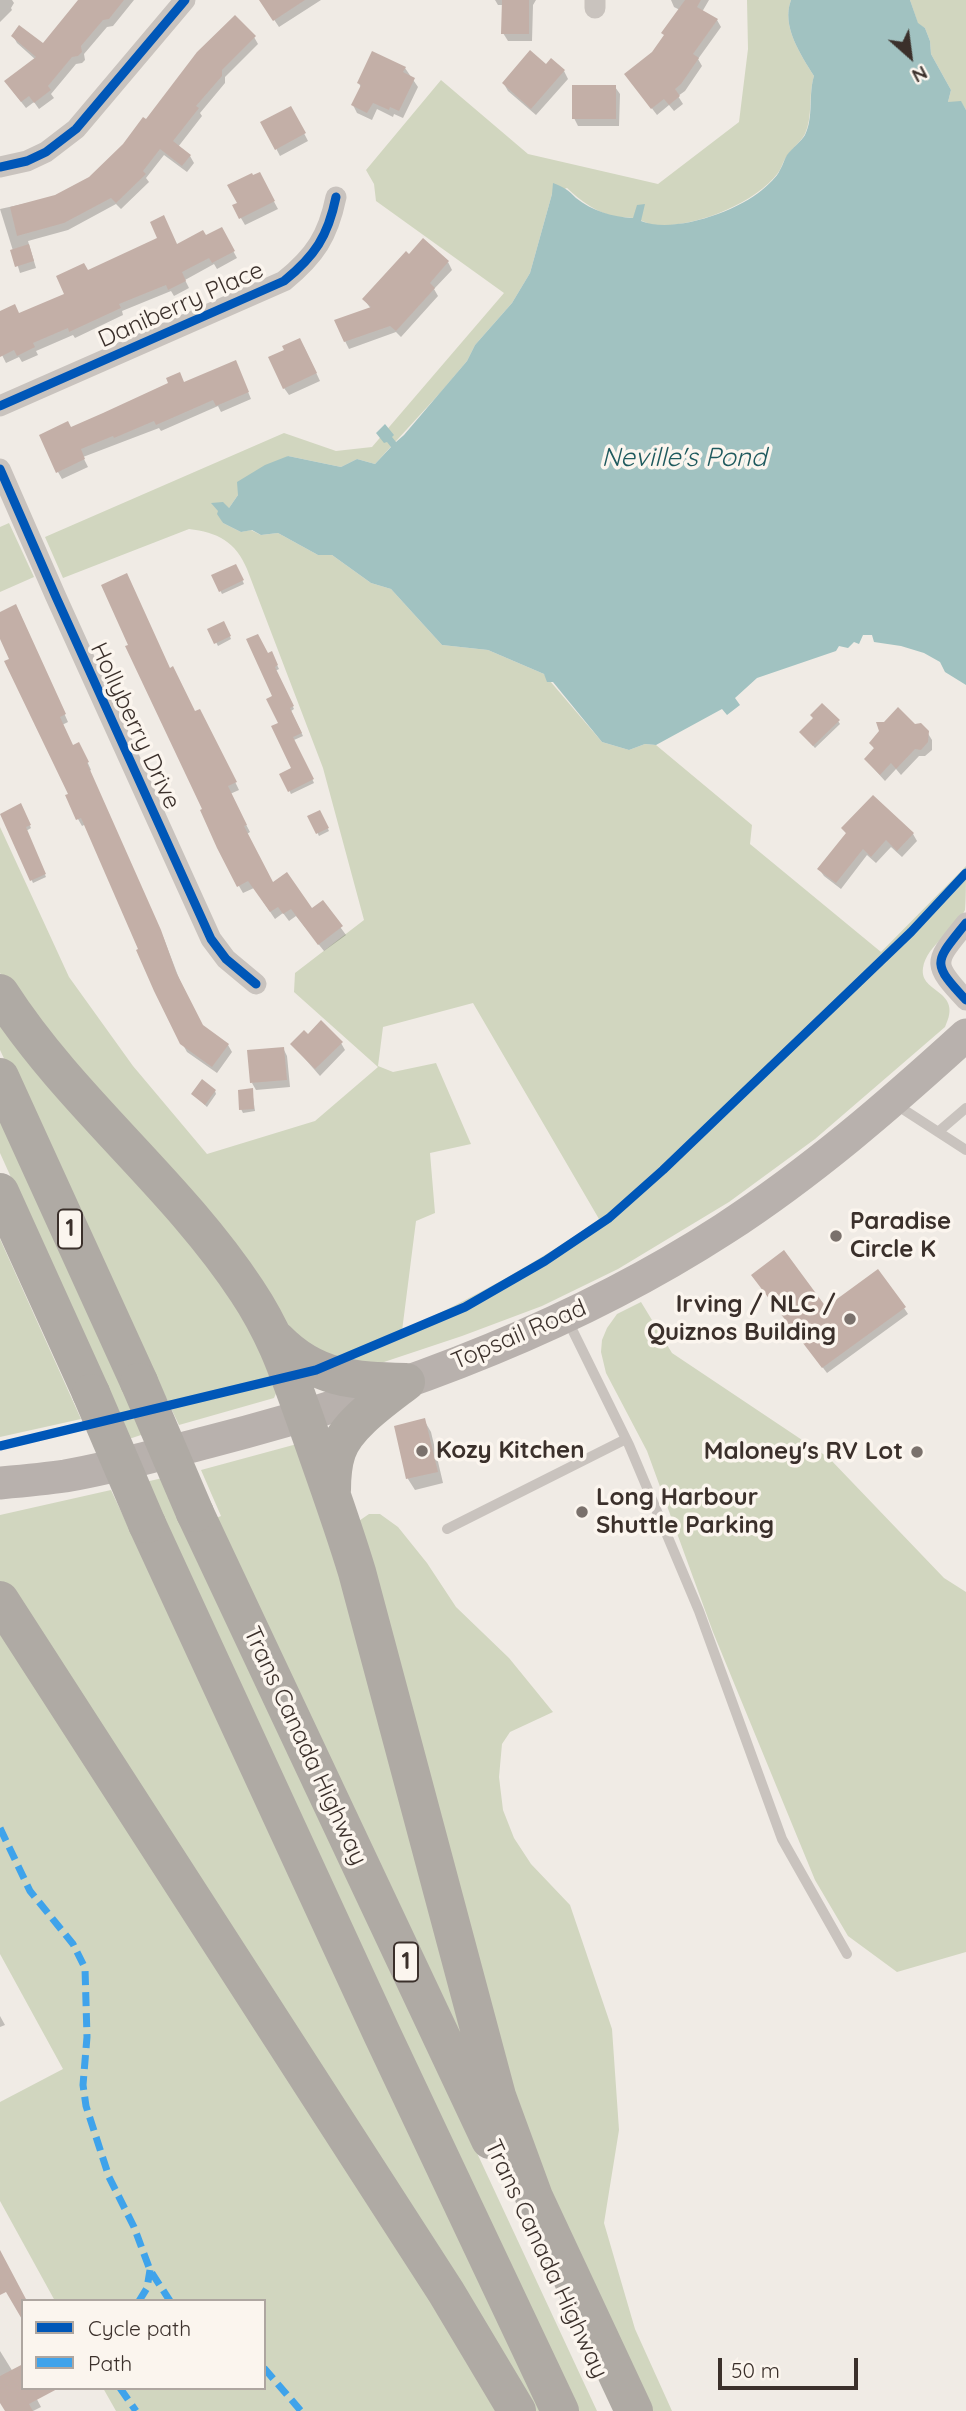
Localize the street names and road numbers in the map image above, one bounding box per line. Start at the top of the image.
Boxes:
street label: Daniberry Place [94,256,268,354]
street label: Hollyberry Drive [84,638,186,814]
road number: 1 [58,1210,82,1248]
street label: Topsail Road [447,1294,591,1376]
street label: Trans Canada Highway [237,1622,373,1870]
road number: 1 [394,1942,418,1982]
street label: Trans Canada Highway [478,2135,614,2383]

